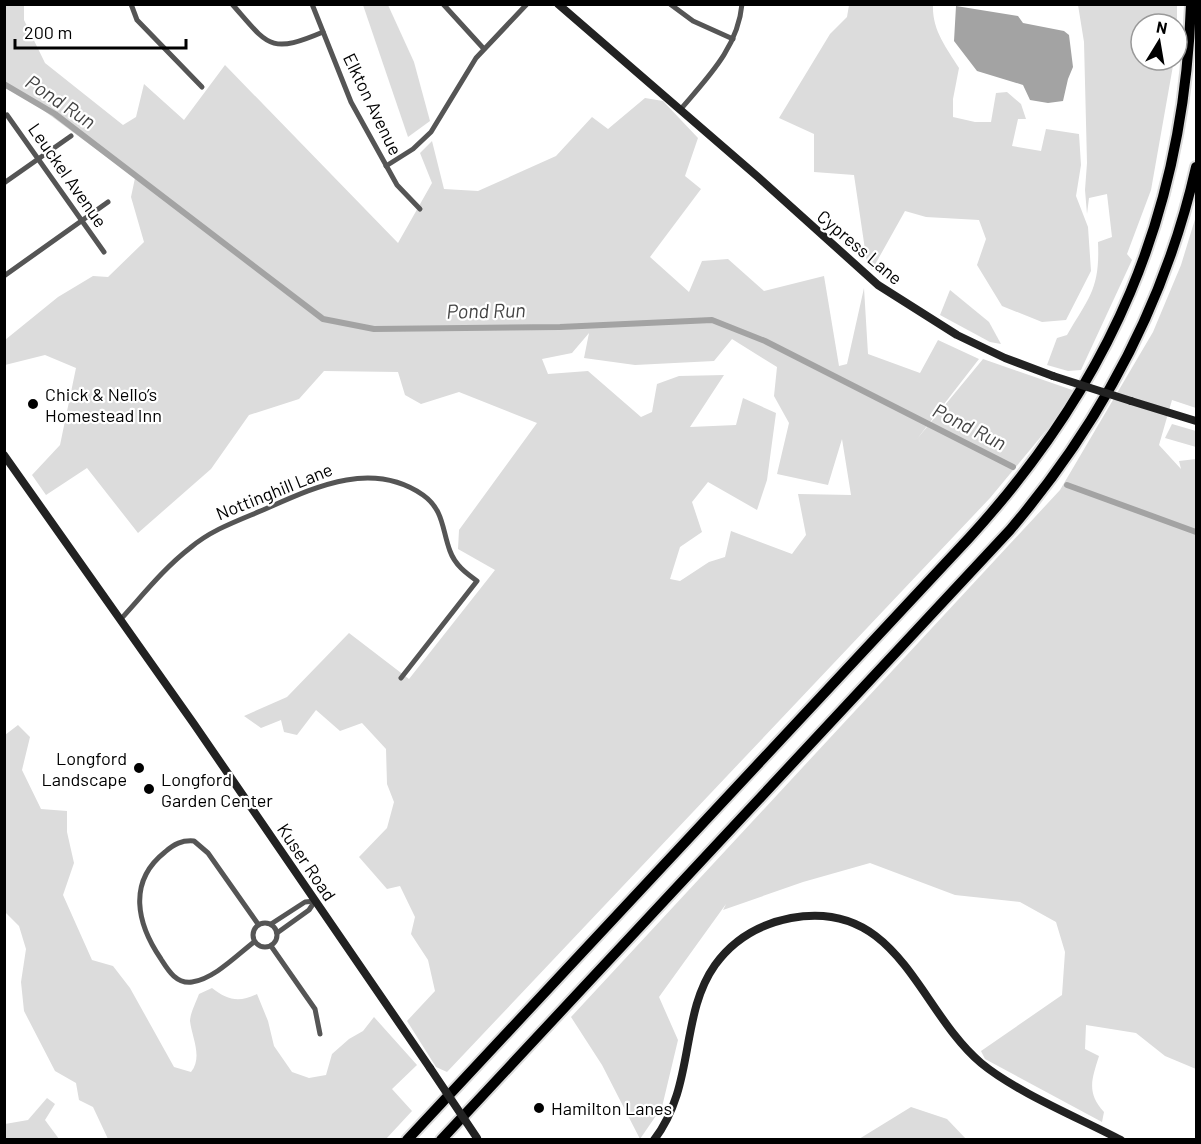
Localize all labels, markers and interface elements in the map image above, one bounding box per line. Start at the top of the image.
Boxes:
scale bar [15,12,186,50]
north arrow [1129,12,1189,72]
text: N [1155,16,1169,37]
text: 200 m [24,21,72,43]
street label: Elkton Avenue [339,49,407,159]
water label: Pond Run [21,69,101,133]
street label: Leuckel Avenue [24,119,112,231]
street label: Cypress Lane [813,205,907,289]
water label: Pond Run [446,297,526,323]
place label: Chick & Nello’s Homestead Inn [45,383,162,426]
marker: Chick & Nello’s Homestead Inn [26,397,40,411]
water label: Pond Run [929,397,1011,455]
street label: Nottinghill Lane [213,458,335,524]
place label: Longford Landscape [42,747,127,790]
marker: Longford Landscape [132,761,146,775]
place label: Longford Garden Center [161,768,273,811]
marker: Longford Garden Center [142,782,156,796]
street label: Kuser Road [273,819,341,905]
place label: Hamilton Lanes [551,1097,672,1119]
marker: Hamilton Lanes [532,1101,546,1115]

